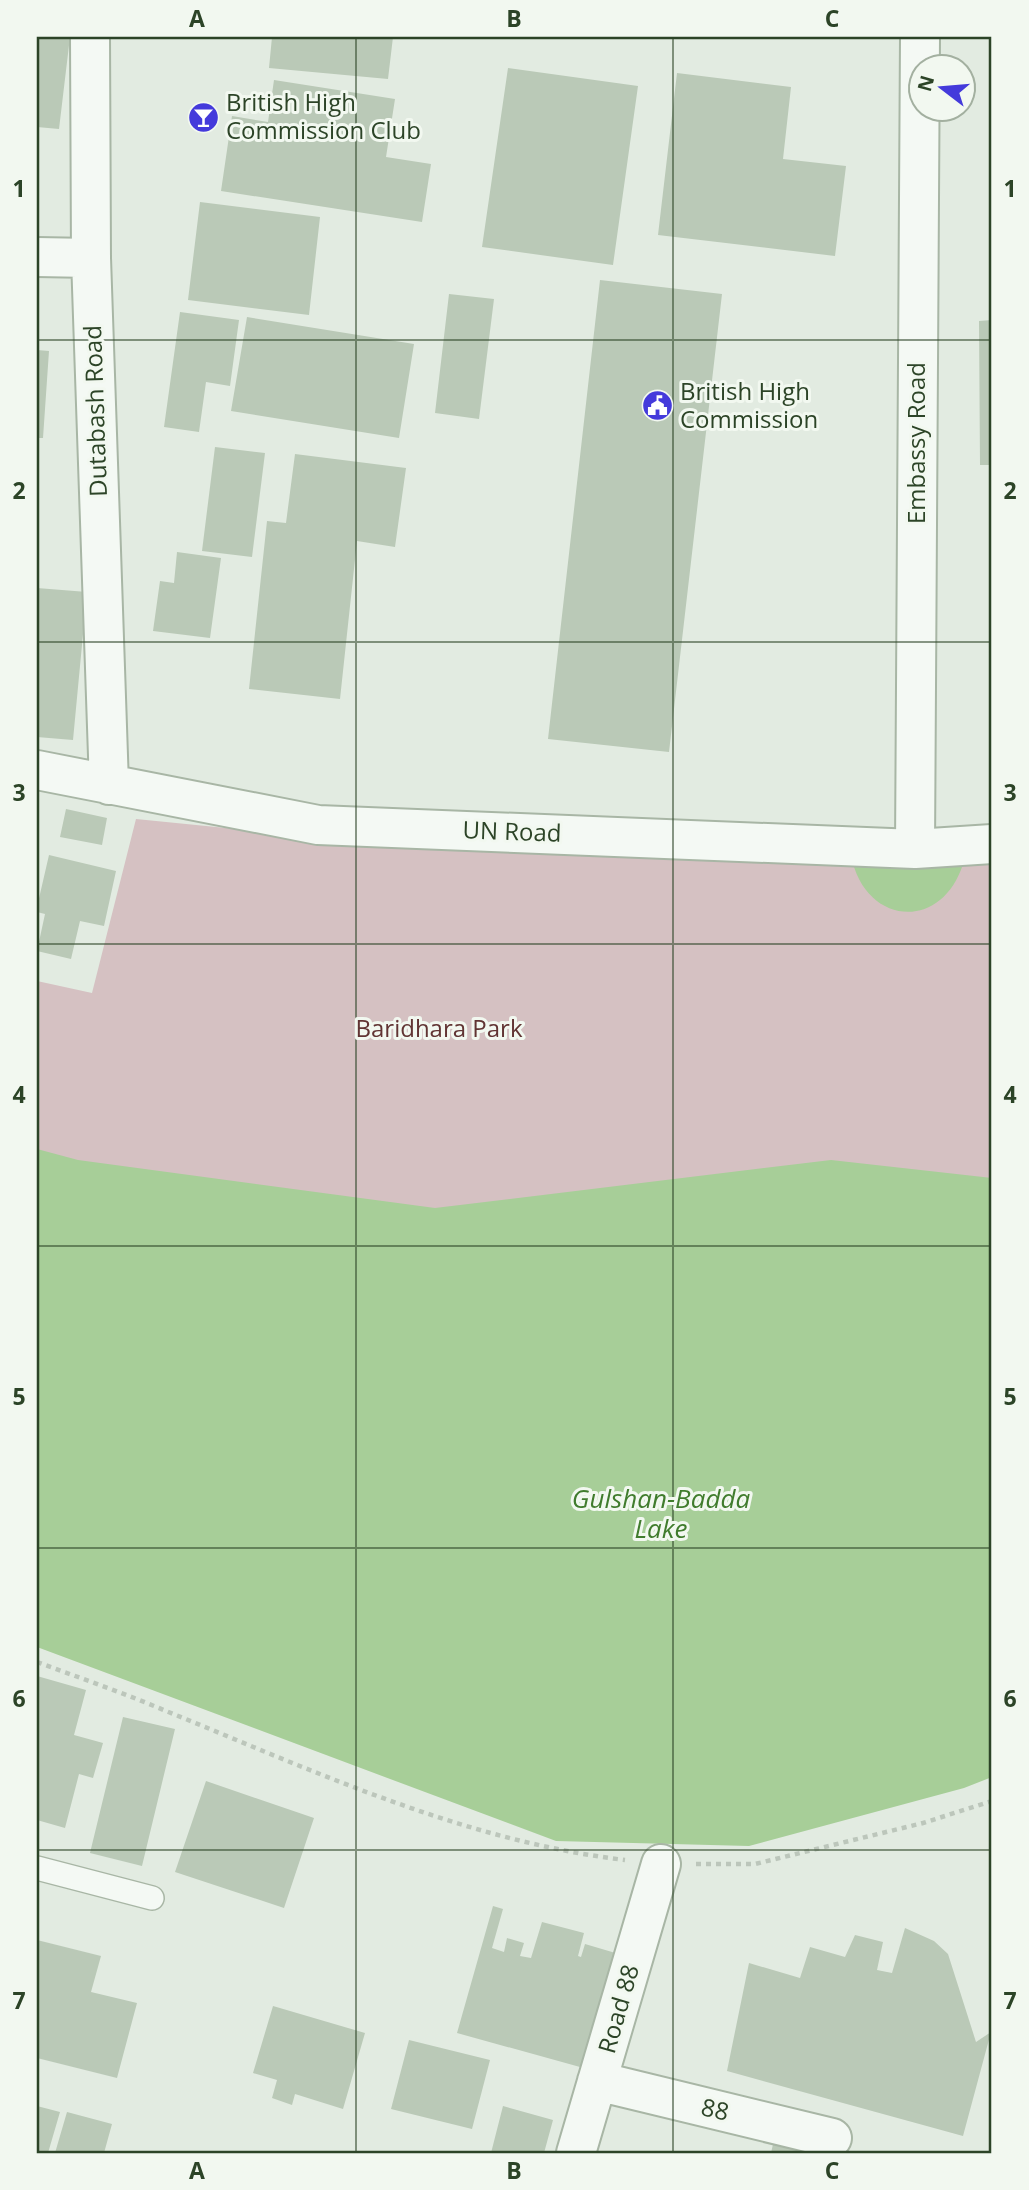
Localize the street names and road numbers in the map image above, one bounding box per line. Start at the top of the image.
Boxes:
street label: Dutabash Road [75,325,114,497]
street label: Embassy Road [899,362,932,524]
street label: UN Road [462,812,562,849]
street label: Road 88 [589,1960,646,2057]
street label: 88 [698,2089,732,2128]

